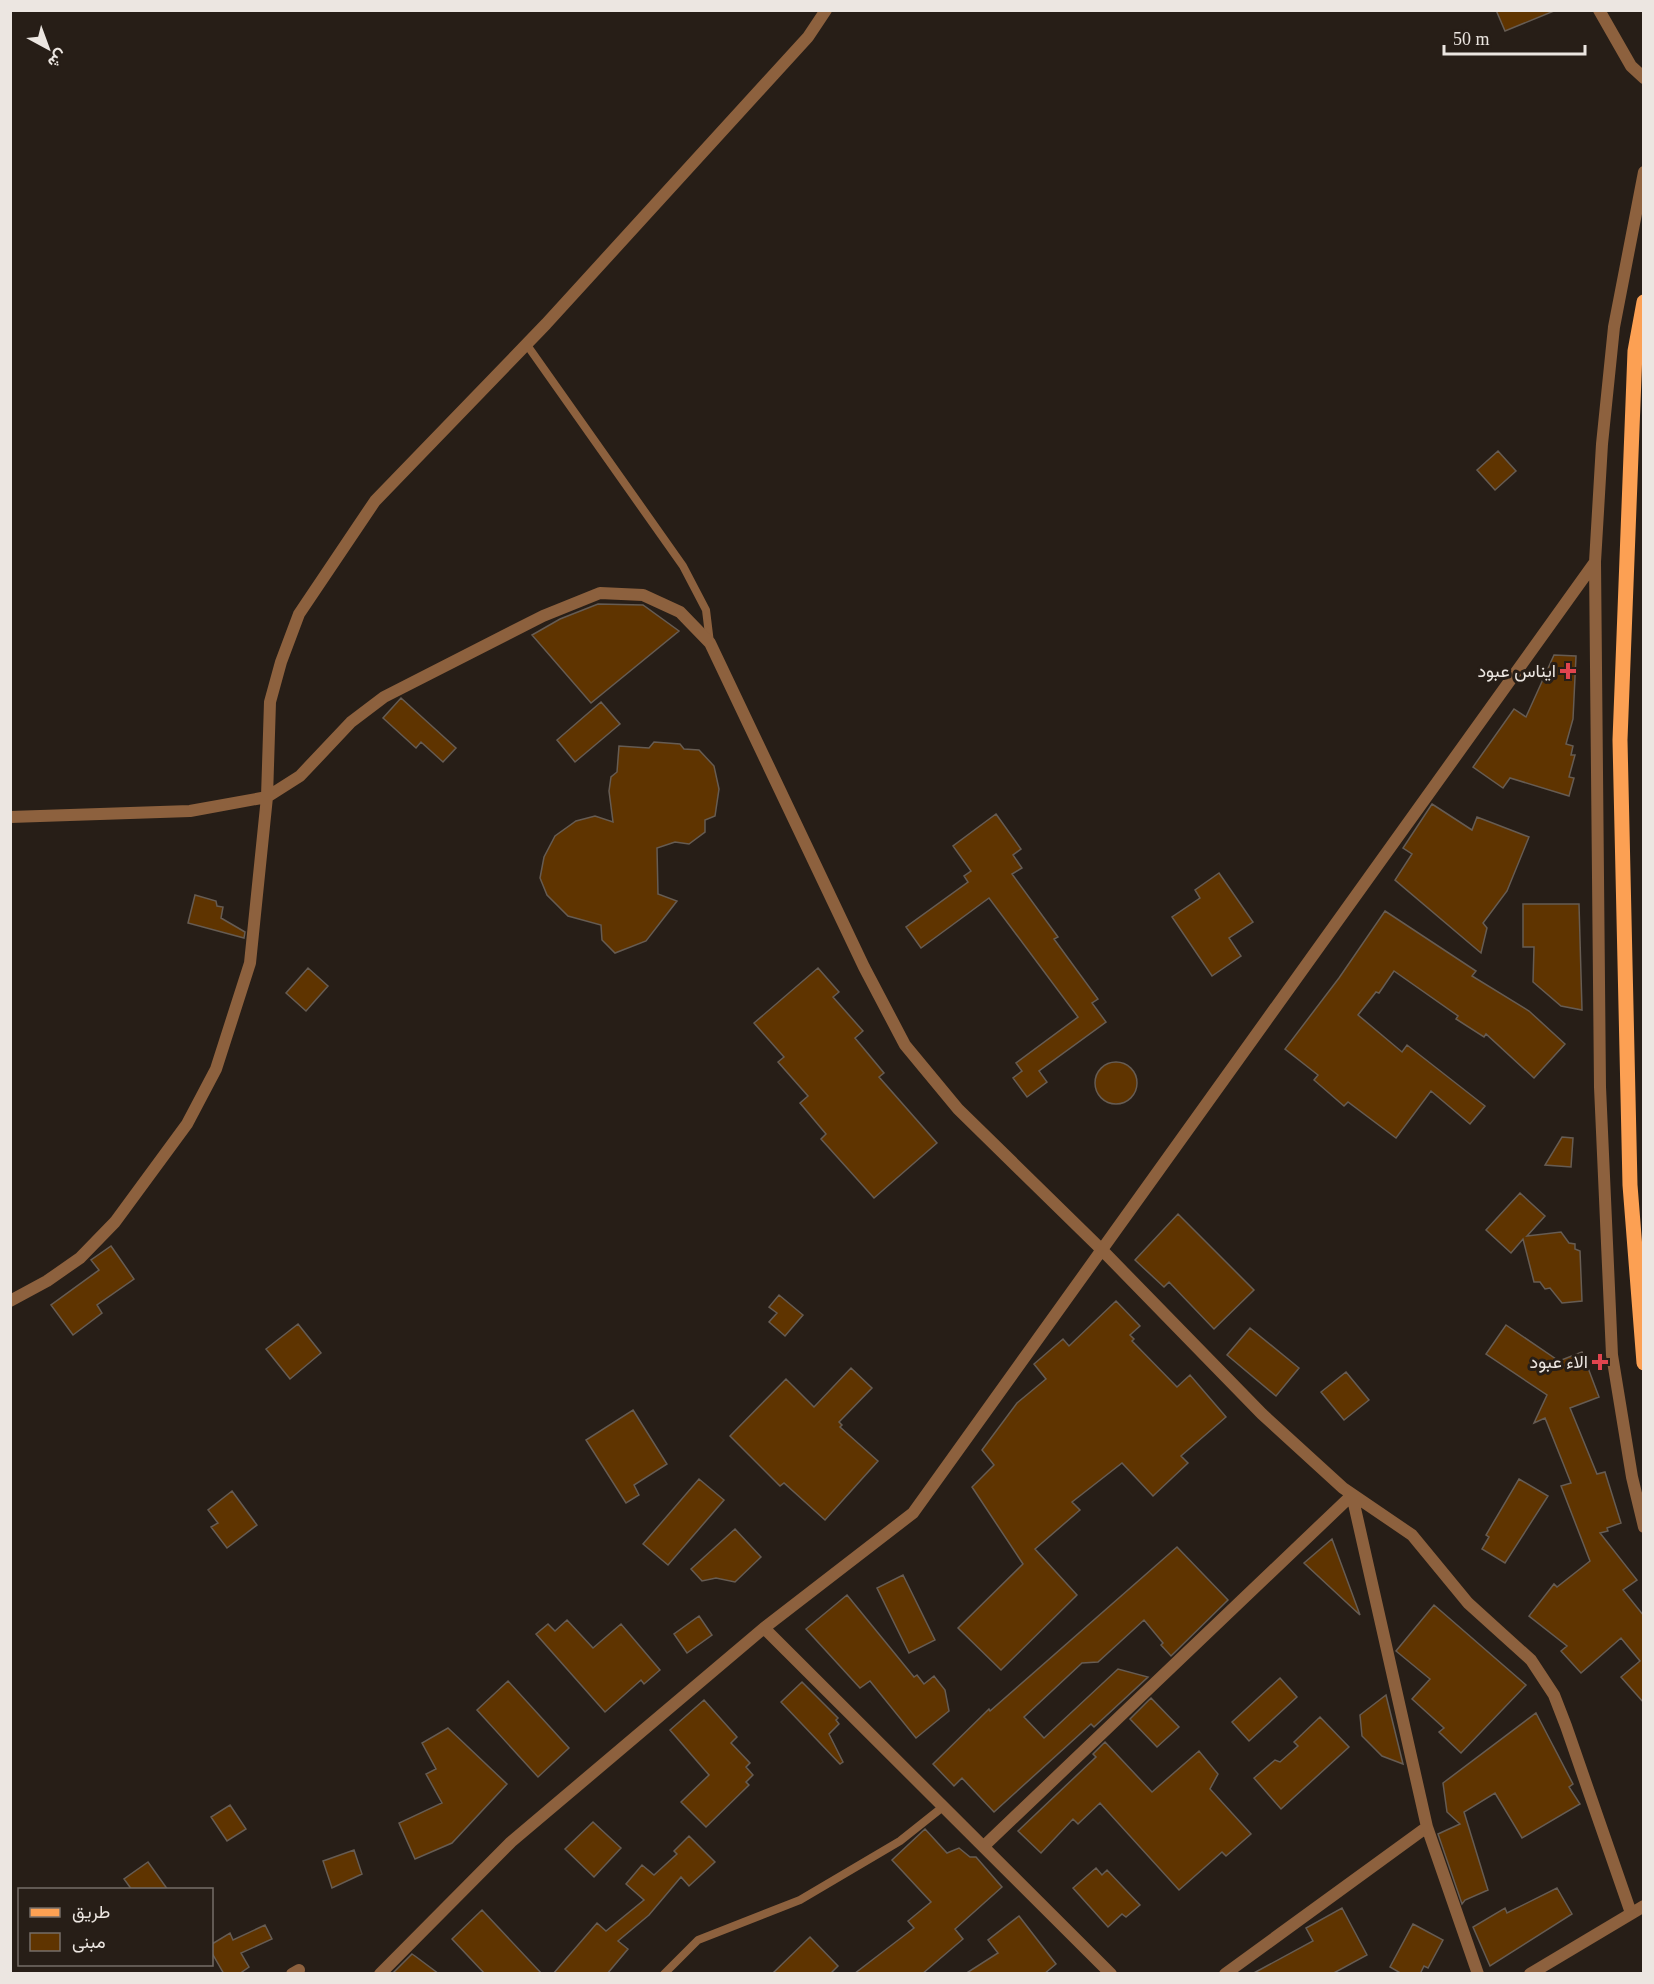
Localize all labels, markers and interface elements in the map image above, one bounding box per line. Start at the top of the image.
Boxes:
north arrow [18,18,78,78]
scale bar [1444,18,1585,56]
text: 50 m [1453,29,1490,49]
text: ش [44,45,70,72]
place label: ايناس عبود [1477,661,1556,682]
marker: ايناس عبود [1561,664,1575,678]
place label: الاء عبود [1530,1352,1588,1373]
marker: الاء عبود [1593,1355,1607,1369]
legend [18,1888,213,1966]
text: طريق [72,1902,110,1923]
text: مبنى [72,1932,106,1953]

